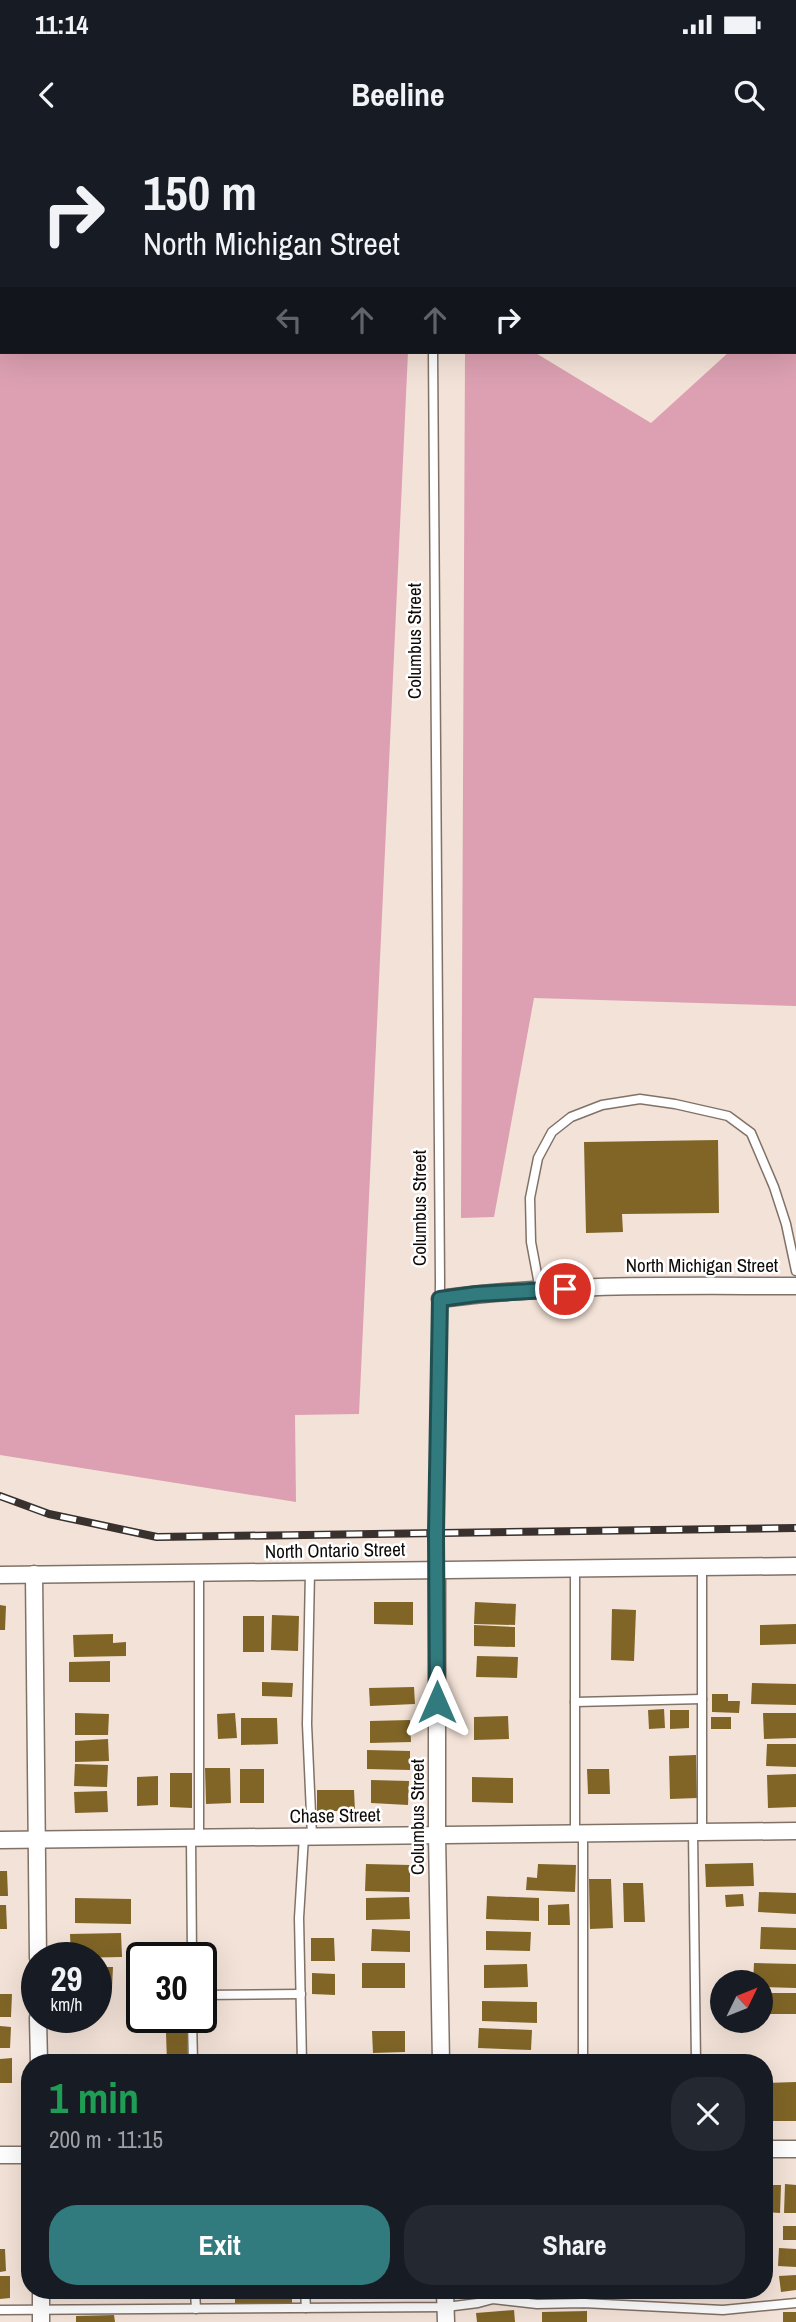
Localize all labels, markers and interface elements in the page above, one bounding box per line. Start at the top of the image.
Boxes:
text: 11:14 [35,7,88,42]
text: Beeline [351,73,445,116]
icon: back [28,76,66,114]
icon: search [730,76,768,114]
text: 150 m [143,159,257,225]
icon: right [28,168,119,259]
text: North Michigan Street [143,222,400,265]
icon: left [270,301,308,339]
icon: ahead [343,301,381,339]
icon: ahead [416,301,454,339]
icon: right [489,301,527,339]
street label: Columbus Street [401,582,427,699]
street label: Columbus Street [406,1149,432,1266]
street label: North Michigan Street [626,1252,779,1278]
pin [535,1259,595,1319]
icon: arrive [546,1270,584,1308]
street label: North Ontario Street [265,1536,406,1564]
position arrow [400,1665,474,1739]
street label: Columbus Street [404,1758,430,1875]
street label: Chase Street [289,1801,381,1829]
speed limit sign: 30 [126,1942,217,2033]
text: 29 [51,1955,82,2002]
north arrow [710,1970,774,2034]
map controls [710,1970,773,2033]
text: km/h [51,1992,83,2017]
text: 1 min [49,2070,139,2126]
button: close [671,2077,745,2151]
text: 200 m · 11:15 [49,2124,163,2155]
button: Exit [49,2205,390,2285]
button: Share [404,2205,745,2285]

